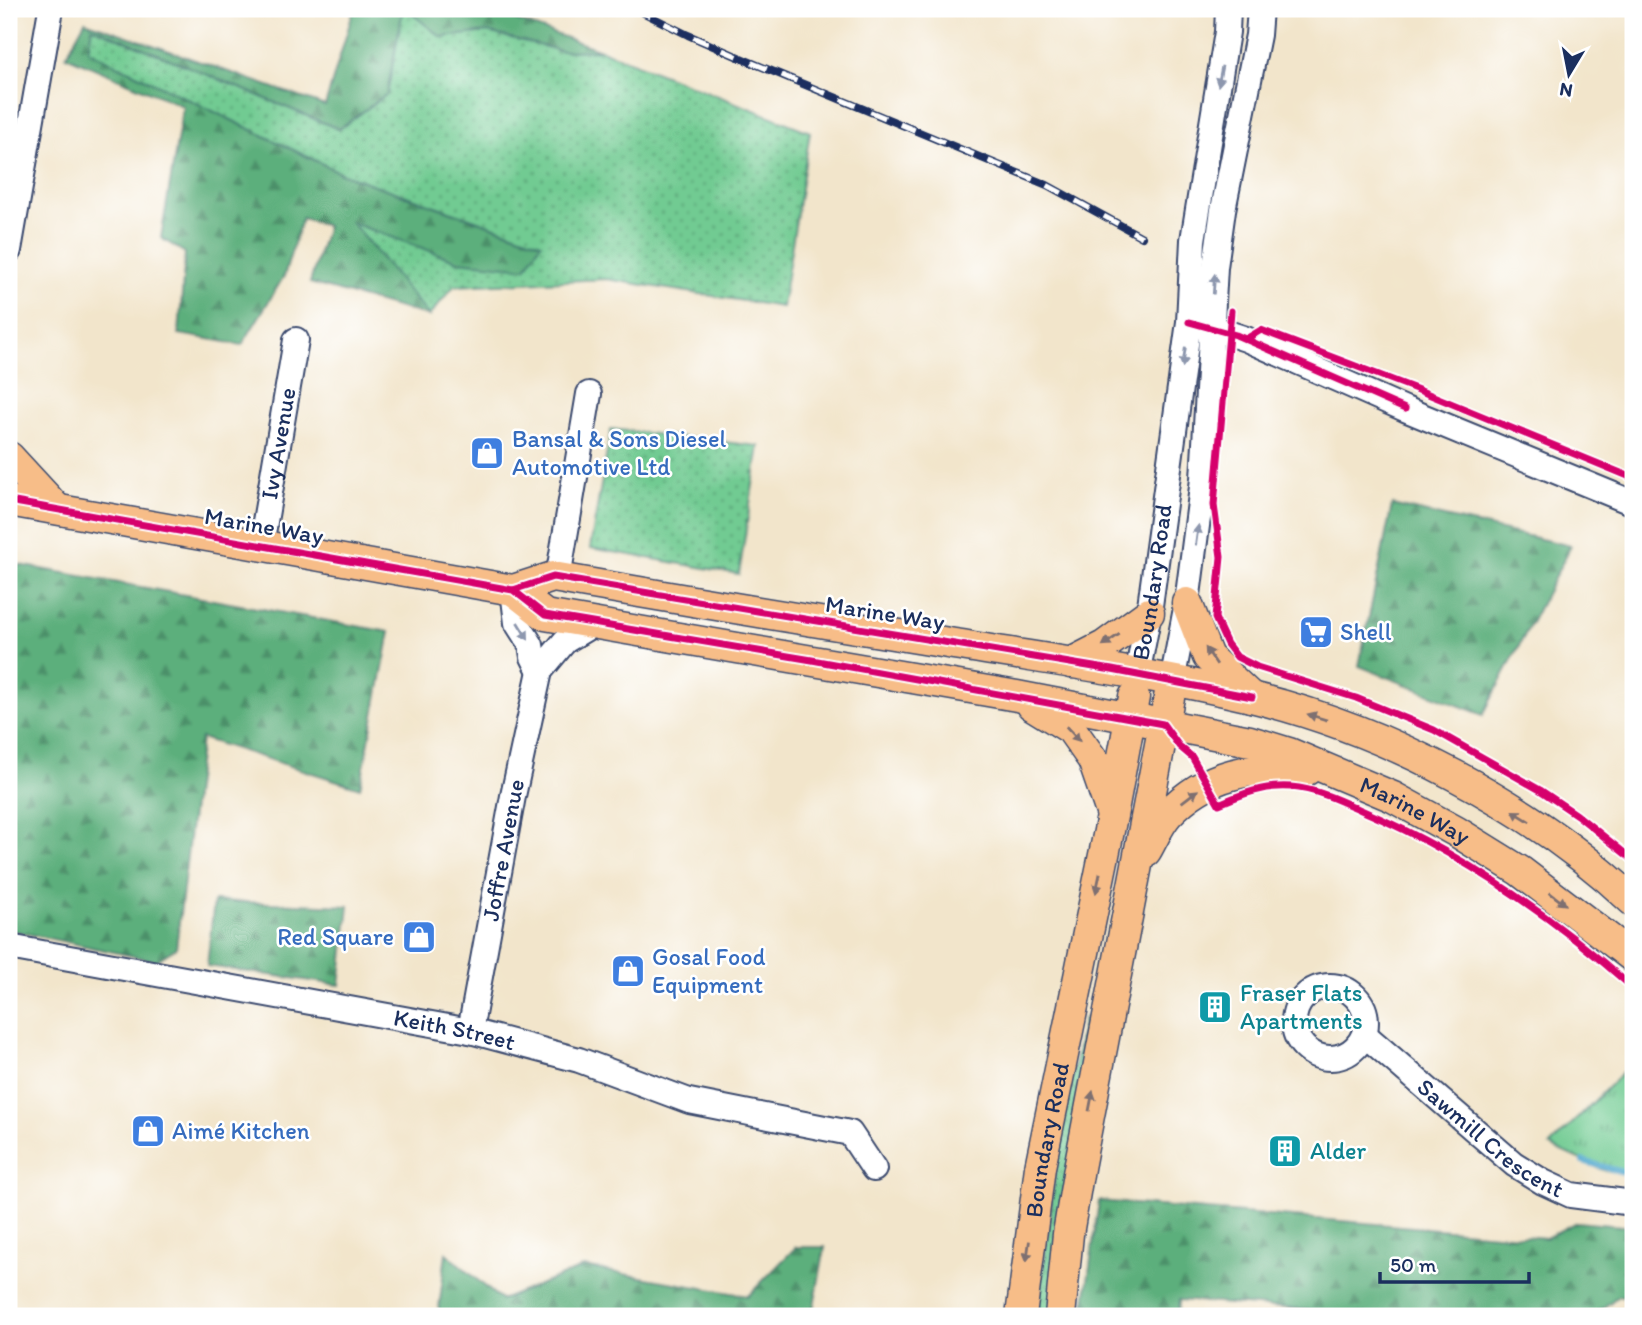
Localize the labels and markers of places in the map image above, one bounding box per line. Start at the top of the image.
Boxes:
place label: Bansal & Sons Diesel Automotive Ltd [512,424,727,481]
shop icon: Bansal & Sons Diesel Automotive Ltd [468,434,506,472]
supermarket icon: Shell [1297,613,1335,651]
place label: Shell [1340,617,1392,646]
shop icon: Red Square [400,918,438,956]
place label: Red Square [277,922,394,951]
place label: Gosal Food Equipment [652,942,766,999]
shop icon: Gosal Food Equipment [609,952,647,990]
place label: Fraser Flats Apartments [1240,978,1363,1035]
building icon: Fraser Flats Apartments [1196,988,1234,1026]
shop icon: Aimé Kitchen [129,1112,167,1150]
place label: Aimé Kitchen [172,1116,310,1145]
building icon: Alder [1266,1132,1304,1170]
place label: Alder [1310,1136,1366,1165]

